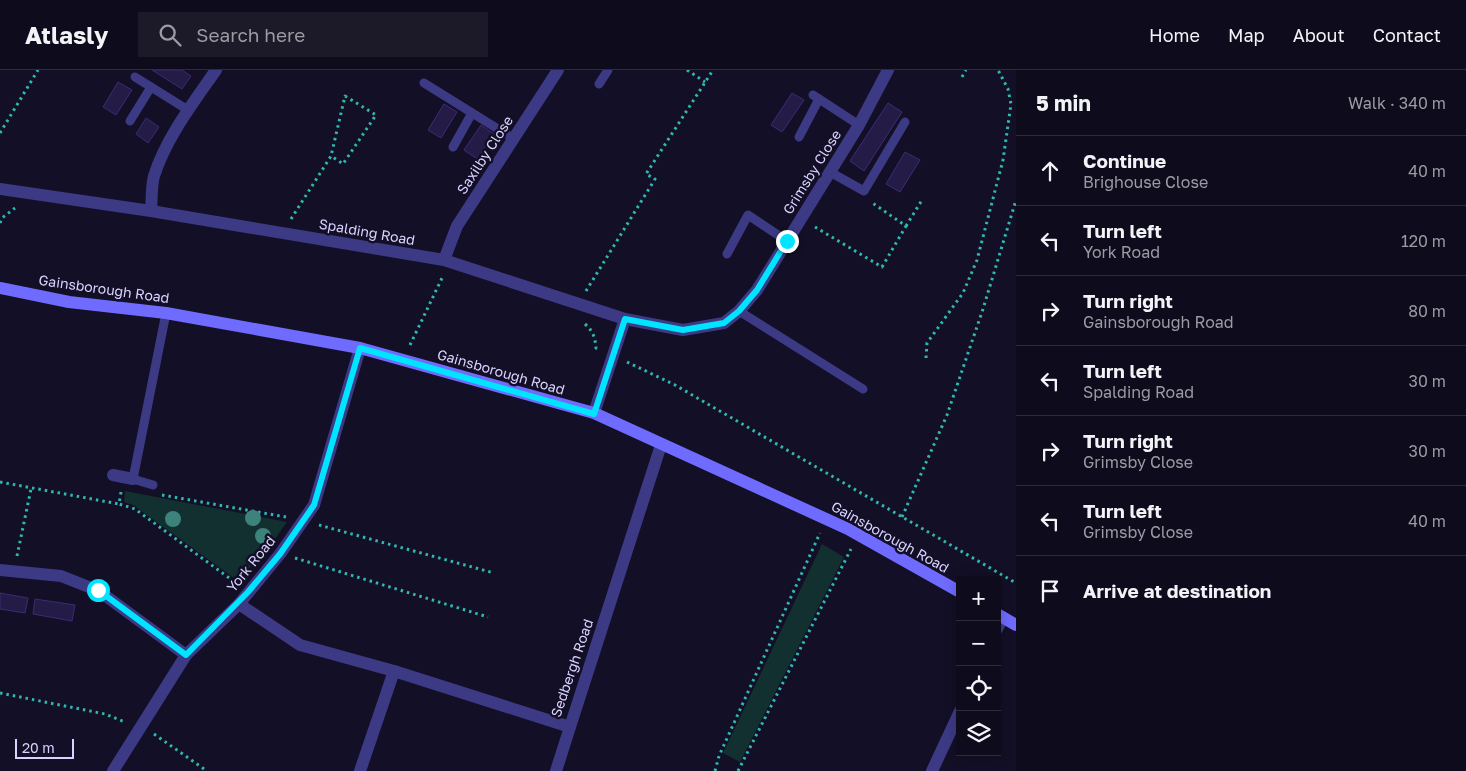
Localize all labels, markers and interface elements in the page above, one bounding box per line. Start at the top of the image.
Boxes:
search box [138,12,488,57]
text: Atlasly [25,20,108,49]
icon: search [156,21,184,49]
text: Search here [196,23,305,46]
text: Home [1149,24,1200,46]
text: Map [1228,24,1265,46]
text: About [1293,24,1345,46]
text: Contact [1373,24,1441,46]
text: 5 min [1036,90,1091,116]
text: Walk · 340 m [1348,93,1446,113]
street label: Saxilby Close [453,112,516,197]
street label: Grimsby Close [779,126,844,217]
text: Continue [1083,149,1166,172]
icon: ahead [1036,157,1064,185]
text: 40 m [1408,161,1446,181]
text: Brighouse Close [1083,172,1208,192]
street label: Spalding Road [318,215,416,248]
text: Turn left [1083,219,1162,242]
icon: left [1036,227,1064,255]
route end [776,230,799,253]
text: 120 m [1401,231,1446,251]
text: York Road [1083,242,1160,262]
street label: Gainsborough Road [38,271,171,306]
text: Turn right [1083,289,1173,312]
icon: right [1036,297,1064,325]
text: 80 m [1408,301,1446,321]
text: Gainsborough Road [1083,312,1234,332]
street label: Gainsborough Road [435,345,567,398]
text: Turn left [1083,359,1162,382]
icon: left [1036,367,1064,395]
text: 30 m [1409,371,1446,391]
text: Spalding Road [1083,382,1194,402]
text: Turn right [1083,429,1173,452]
icon: right [1036,437,1064,465]
text: 30 m [1409,441,1446,461]
text: Grimsby Close [1083,452,1193,472]
street label: Gainsborough Road [828,497,952,576]
text: Turn left [1083,499,1162,522]
icon: left [1036,507,1064,535]
text: 40 m [1408,511,1446,531]
text: Grimsby Close [1083,522,1193,542]
street label: York Road [223,532,278,595]
map controls [956,576,1001,756]
button: + [956,576,1001,621]
icon: arrive [1036,577,1064,605]
route start [87,579,110,602]
text: Arrive at destination [1083,579,1271,602]
street label: Sedbergh Road [547,616,596,719]
button: − [956,621,1001,666]
button: locate [956,666,1001,711]
button: layers [956,711,1001,756]
scale bar [15,736,74,759]
text: 20 m [22,739,55,756]

